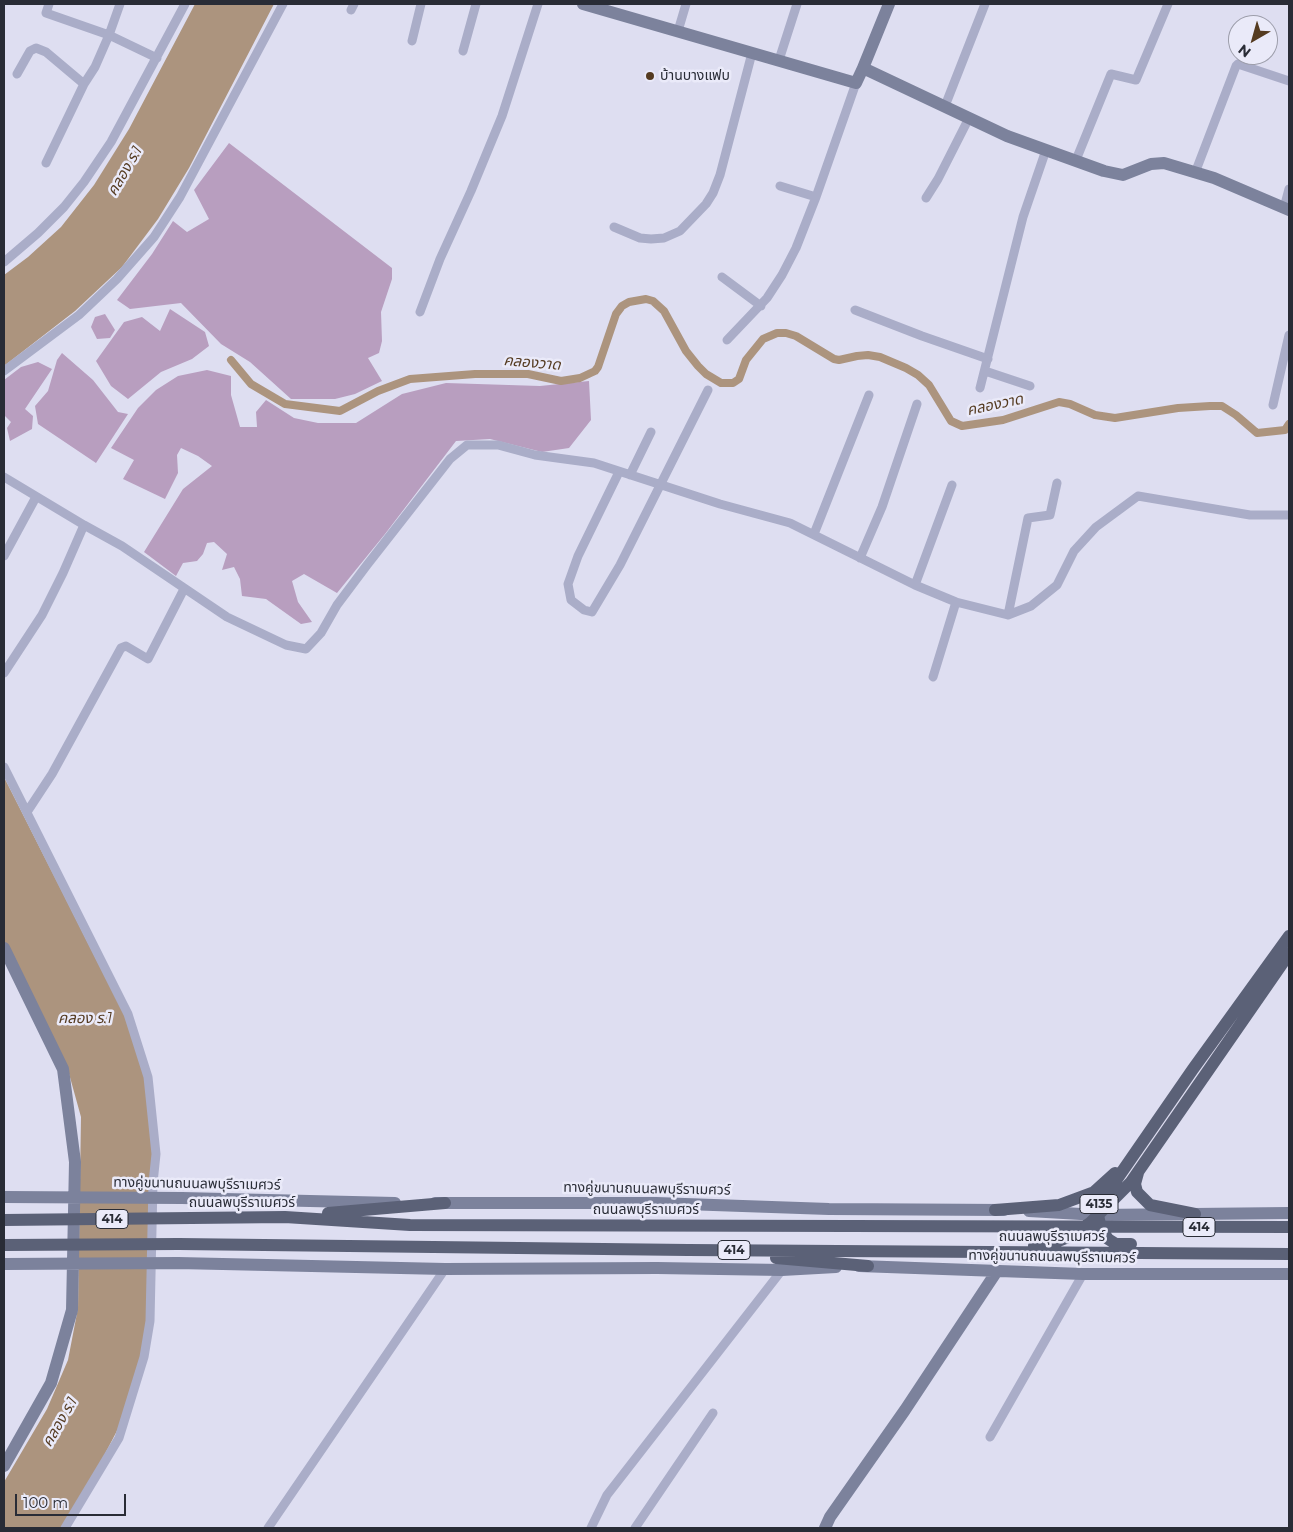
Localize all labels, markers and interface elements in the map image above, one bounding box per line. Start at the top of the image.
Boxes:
north arrow [1228,15,1278,65]
text: N [1234,40,1254,62]
place label: บ้านบางแฟบ [660,68,730,84]
marker: บ้านบางแฟบ [644,70,656,82]
water label: คลอง ร.1 [104,143,146,199]
water label: คลองวาด [503,352,561,374]
water label: คลองวาด [965,390,1025,420]
water label: คลอง ร.1 [58,1010,112,1028]
street label: ทางคู่ขนานถนนลพบุรีราเมศวร์ [113,1174,281,1194]
street label: ทางคู่ขนานถนนลพบุรีราเมศวร์ [563,1179,731,1199]
road number: 4135 [1080,1194,1118,1214]
street label: ถนนลพบุรีราเมศวร์ [189,1195,295,1211]
street label: ถนนลพบุรีราเมศวร์ [593,1202,699,1218]
road number: 414 [96,1210,128,1228]
road number: 414 [1183,1218,1215,1236]
street label: ถนนลพบุรีราเมศวร์ [999,1229,1105,1245]
road number: 414 [718,1240,750,1260]
street label: ทางคู่ขนานถนนลพบุรีราเมศวร์ [968,1247,1136,1267]
water label: คลอง ร.1 [39,1394,81,1450]
scale bar [18,1484,129,1516]
text: 100 m [23,1493,68,1512]

